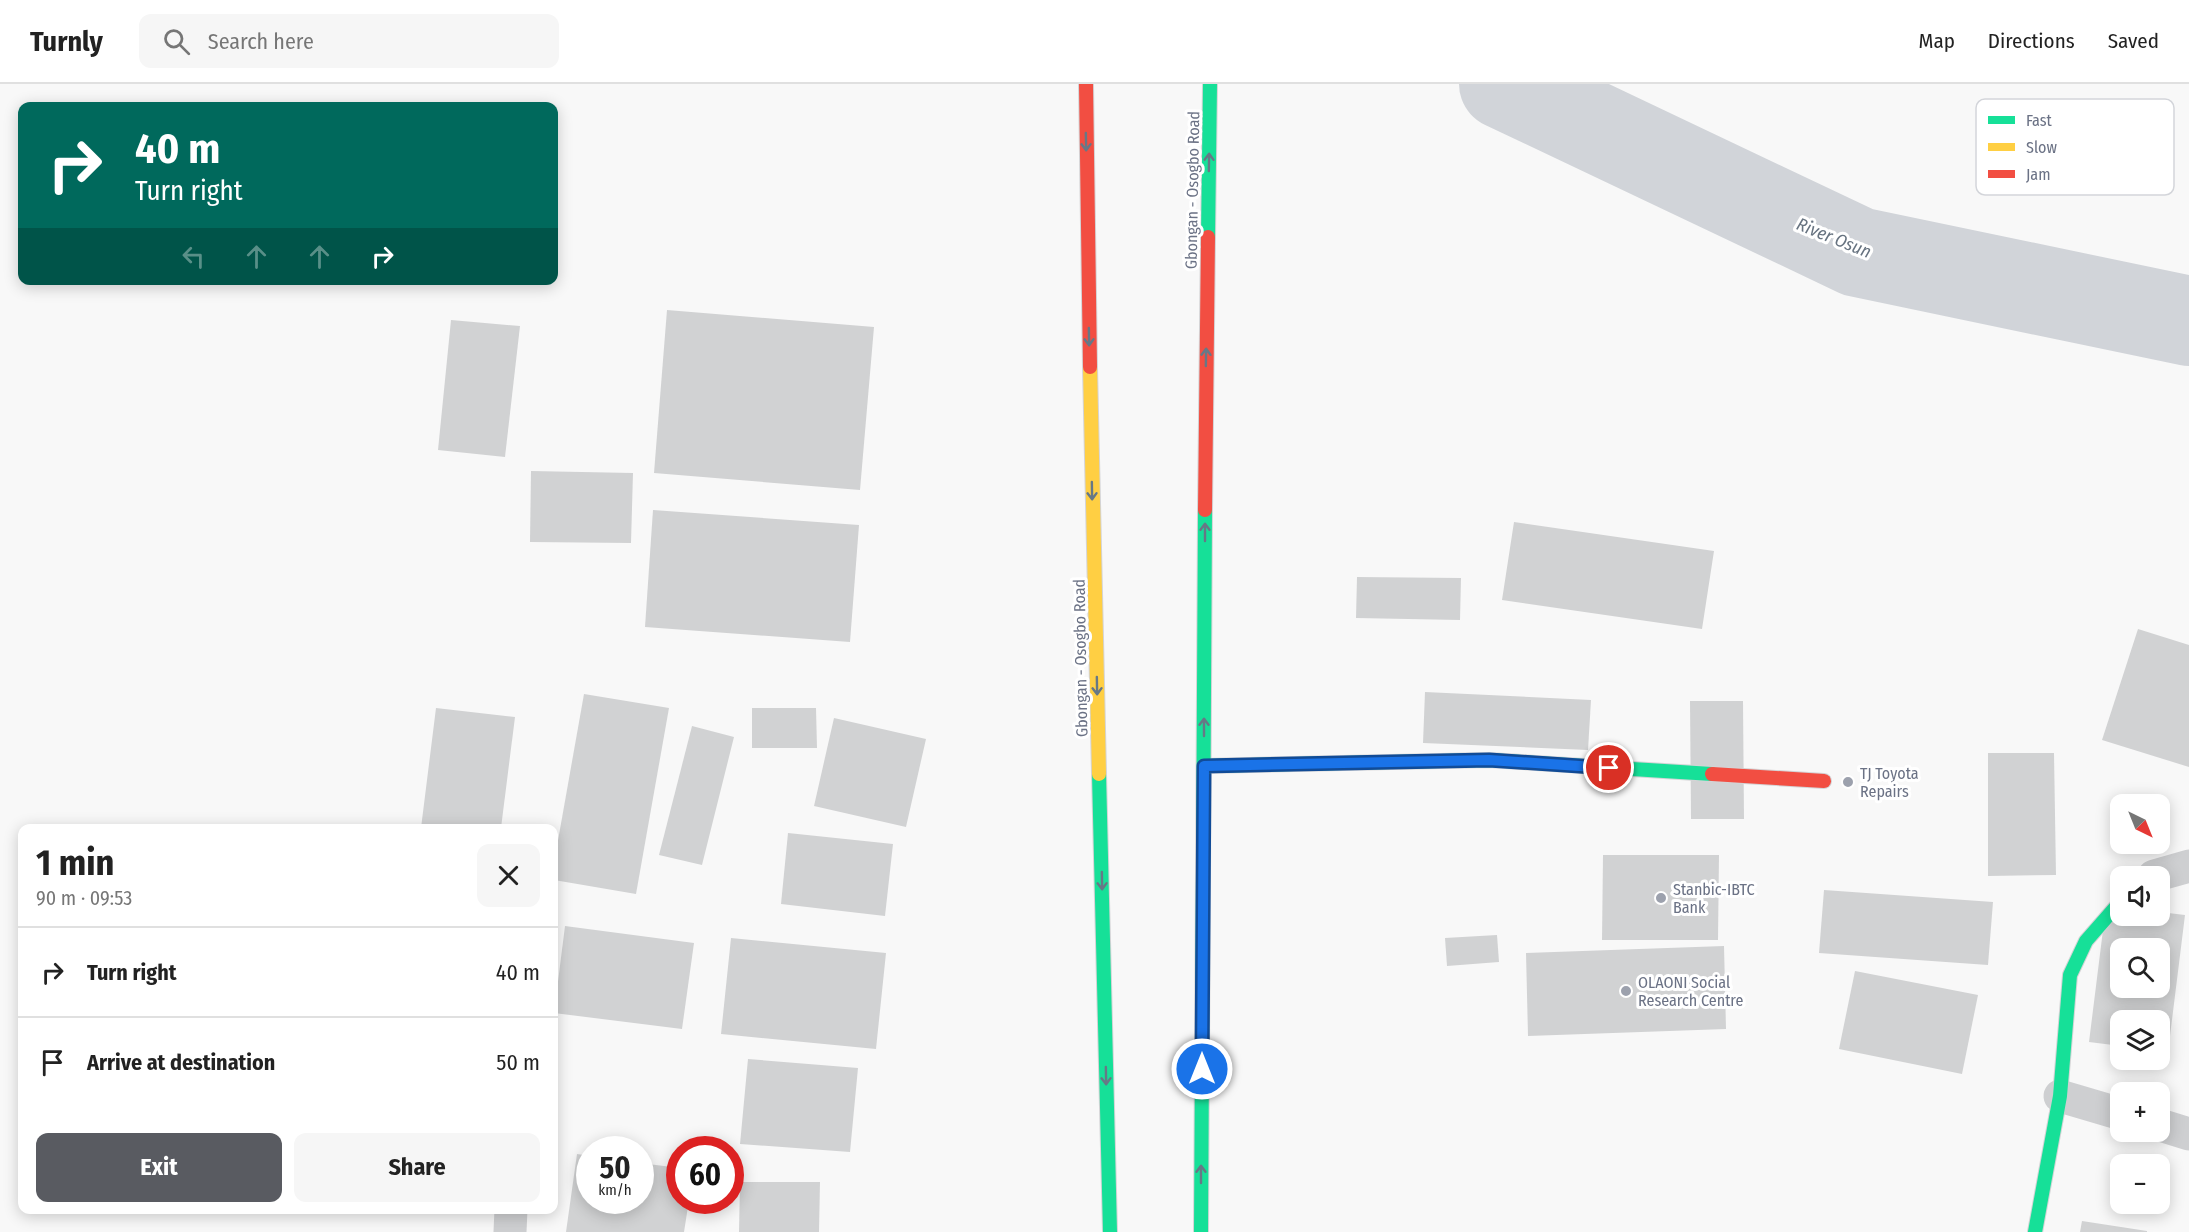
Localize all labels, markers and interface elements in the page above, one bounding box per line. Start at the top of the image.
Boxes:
search box [139,14,559,68]
text: Turnly [30,25,103,58]
icon: search [160,25,193,58]
text: Search here [208,28,314,55]
text: Map [1918,28,1955,54]
text: Directions [1988,28,2075,54]
text: Saved [2108,28,2159,54]
legend [1976,99,2174,195]
street label: Gbongan - Osogbo Road [1182,111,1203,269]
text: Fast [2026,111,2053,130]
text: 40 m [135,124,220,174]
icon: right [36,126,114,204]
one-way arrow [1080,132,1092,152]
text: Slow [2026,138,2057,157]
one-way arrow [1203,152,1215,172]
text: Jam [2026,165,2051,184]
text: Turn right [135,175,243,207]
water label: River Osun [1793,213,1875,263]
icon: left [177,240,210,273]
icon: ahead [240,240,273,273]
icon: ahead [303,240,336,273]
icon: right [366,240,399,273]
one-way arrow [1083,327,1095,347]
one-way arrow [1200,347,1212,367]
one-way arrow [1086,480,1098,500]
one-way arrow [1199,522,1211,542]
street label: Gbongan - Osogbo Road [1070,579,1091,737]
one-way arrow [1091,675,1103,695]
one-way arrow [1198,717,1210,737]
pin [1583,742,1634,793]
icon: arrive [1592,751,1625,784]
place label: TJ Toyota Repairs [1860,764,1919,801]
marker: TJ Toyota Repairs [1841,775,1855,789]
north arrow [2110,794,2170,854]
map controls [2110,794,2170,1214]
text: 1 min [36,841,114,885]
button: close [477,844,540,907]
button: sound [2110,866,2170,926]
one-way arrow [1096,870,1107,890]
place label: Stanbic-IBTC Bank [1673,880,1755,917]
text: 90 m · 09:53 [36,886,132,910]
marker: Stanbic-IBTC Bank [1654,891,1668,905]
button: search [2110,938,2170,998]
icon: right [36,956,69,989]
text: Turn right [87,959,176,986]
text: 40 m [496,959,540,986]
place label: OLAONI Social Research Centre [1638,973,1744,1010]
marker: OLAONI Social Research Centre [1619,984,1633,998]
button: layers [2110,1010,2170,1070]
position arrow [1170,1037,1234,1101]
icon: arrive [36,1046,69,1079]
text: Arrive at destination [87,1049,275,1076]
text: 50 m [496,1049,540,1076]
one-way arrow [1101,1065,1112,1085]
button: + [2110,1082,2170,1142]
button: Exit [36,1133,282,1202]
button: Share [294,1133,540,1202]
speed limit sign: 60 [666,1136,744,1214]
text: 50 [599,1150,631,1186]
button: − [2110,1154,2170,1214]
one-way arrow [1195,1164,1207,1184]
text: km/h [598,1181,632,1199]

